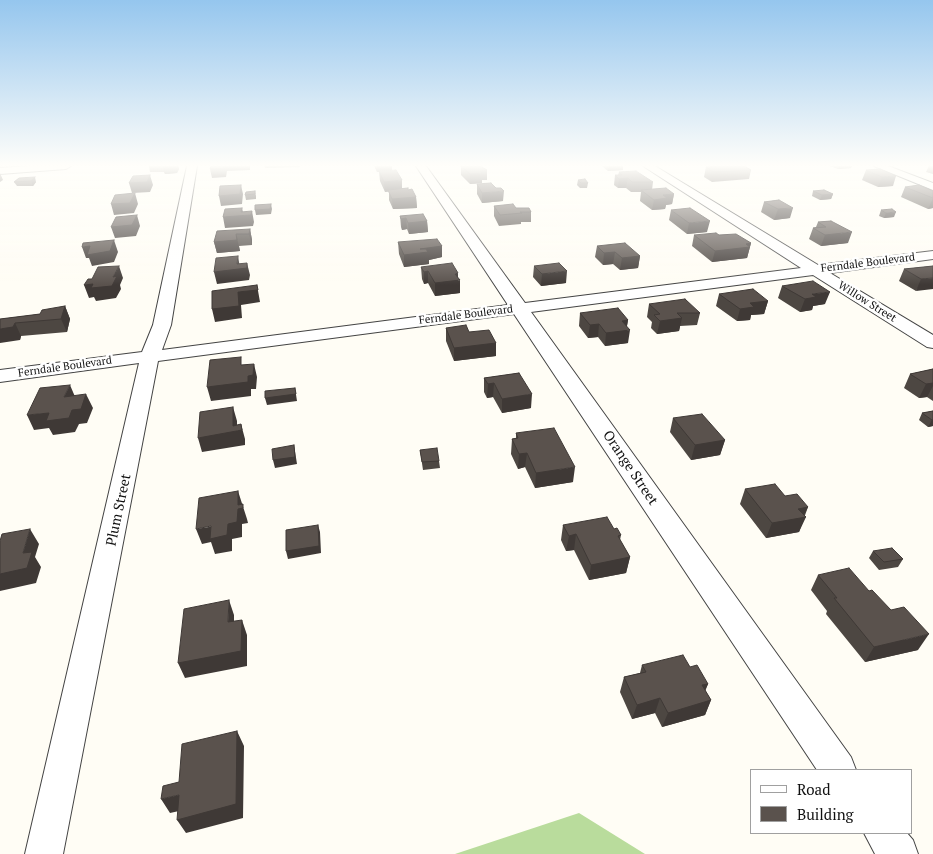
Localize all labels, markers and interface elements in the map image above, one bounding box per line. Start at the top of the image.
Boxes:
street label: Ferndale Boulevard [820,251,916,275]
street label: Willow Street [835,279,899,325]
street label: Ferndale Boulevard [418,303,514,327]
street label: Ferndale Boulevard [17,354,113,380]
street label: Orange Street [599,428,661,508]
street label: Plum Street [103,472,135,548]
legend [750,769,913,834]
text: Road [797,779,830,799]
text: Building [797,804,854,824]

